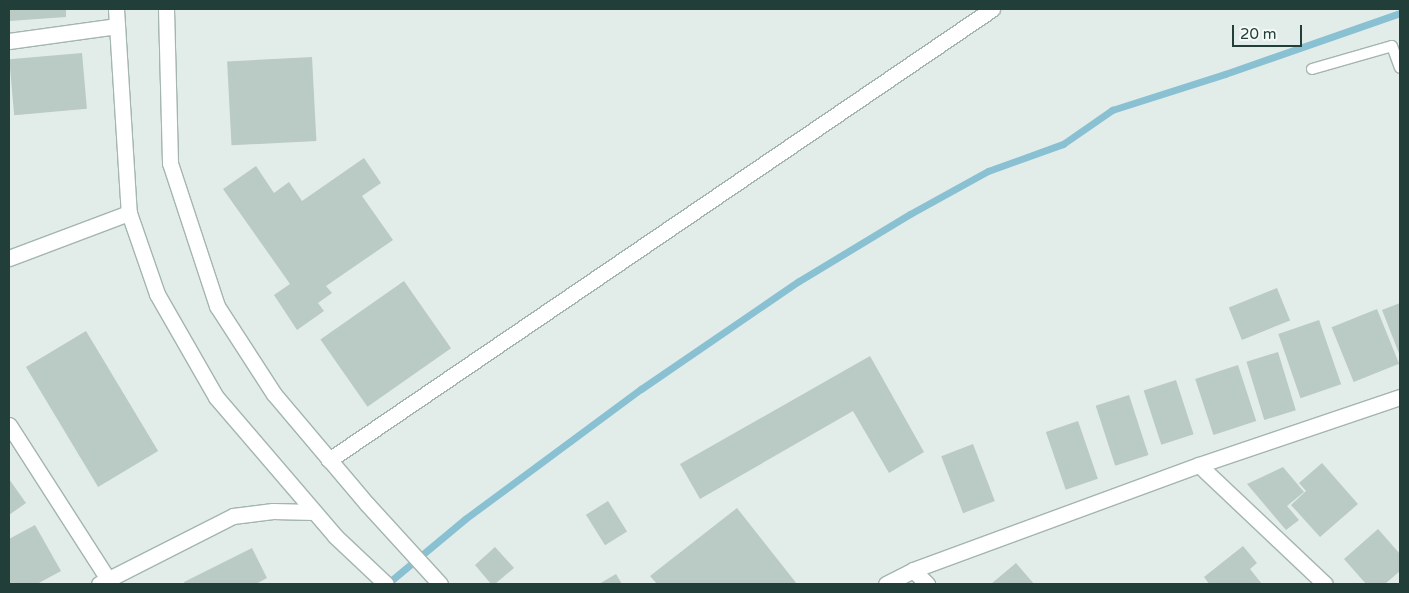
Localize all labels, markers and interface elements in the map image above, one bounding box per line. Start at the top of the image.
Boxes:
scale bar [1234,15,1304,47]
text: 20 m [1240,25,1277,43]

